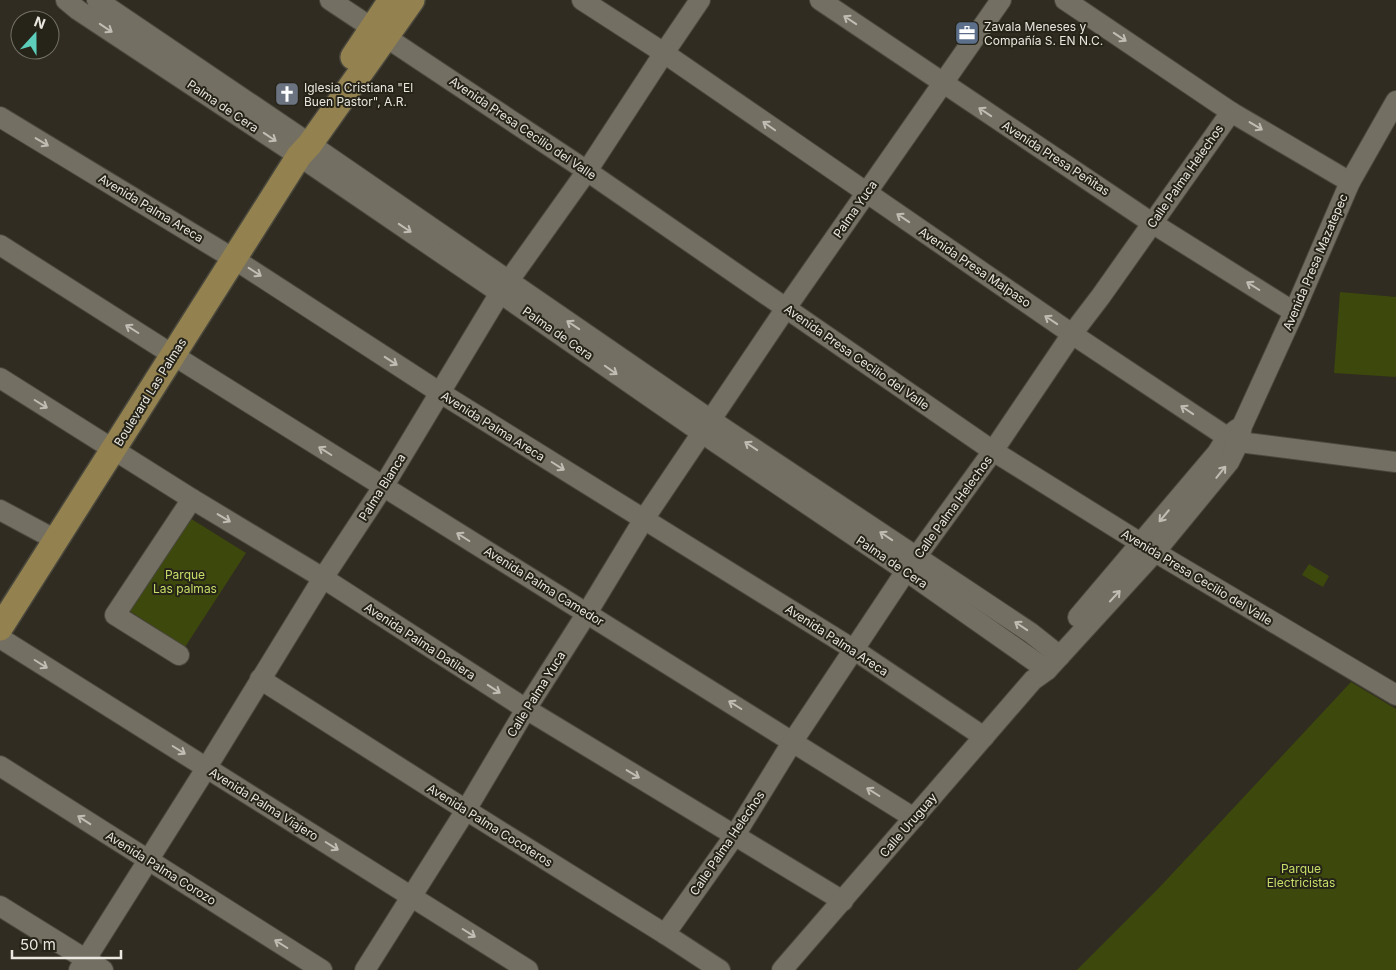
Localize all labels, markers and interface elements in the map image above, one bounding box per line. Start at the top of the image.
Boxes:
north arrow [10,10,60,60]
text: N [32,13,48,32]
one-way arrow [844,15,858,25]
place label: Zavala Meneses y Compañía S. EN N.C. [984,19,1103,48]
office icon: Zavala Meneses y Compañía S. EN N.C. [954,20,980,46]
one-way arrow [98,24,112,34]
one-way arrow [1113,32,1127,42]
street label: Avenida Presa Cecilio del Valle [447,73,599,183]
street label: Palma de Cera [185,77,261,135]
place label: Iglesia Cristiana "El Buen Pastor", A.R. [304,80,413,109]
church icon: Iglesia Cristiana "El Buen Pastor", A.R. [274,81,300,107]
one-way arrow [978,106,992,117]
street label: Avenida Presa Peñitas [999,118,1113,198]
one-way arrow [762,121,776,131]
street label: Calle Palma Helechos [1144,121,1226,231]
one-way arrow [1248,122,1262,132]
one-way arrow [263,133,277,143]
one-way arrow [34,137,48,147]
street label: Avenida Palma Areca [96,171,206,245]
street label: Palma Yuca [830,177,880,241]
street label: Avenida Presa Mazatepec [1279,191,1351,333]
one-way arrow [896,213,910,223]
one-way arrow [398,223,412,234]
street label: Avenida Presa Malpaso [916,224,1034,310]
one-way arrow [248,267,262,278]
one-way arrow [1246,281,1260,291]
street label: Avenida Presa Cecilio del Valle [782,301,932,413]
street label: Palma de Cera [520,303,596,363]
one-way arrow [1045,315,1059,325]
one-way arrow [566,320,580,330]
one-way arrow [125,324,139,334]
street label: Boulevard Las Palmas [111,335,189,449]
one-way arrow [384,356,398,366]
one-way arrow [604,365,618,375]
street label: Avenida Palma Areca [438,388,548,464]
one-way arrow [34,399,48,409]
one-way arrow [1180,405,1194,415]
one-way arrow [744,441,758,451]
one-way arrow [319,445,333,455]
street label: Palma Blanca [355,451,409,523]
street label: Calle Palma Helechos [911,453,995,561]
one-way arrow [551,461,565,471]
one-way arrow [1215,466,1226,479]
one-way arrow [1159,509,1170,522]
one-way arrow [216,513,230,523]
street label: Avenida Presa Cecilio del Valle [1119,526,1275,628]
one-way arrow [457,531,471,541]
one-way arrow [879,531,893,541]
street label: Palma de Cera [854,533,930,591]
street label: Avenida Palma Camedor [481,543,607,629]
park label: Parque Las palmas [153,567,217,596]
one-way arrow [1109,589,1121,602]
street label: Avenida Palma Datilera [362,599,478,683]
street label: Avenida Palma Areca [783,601,891,679]
one-way arrow [1015,621,1029,631]
street label: Calle Palma Yuca [504,648,568,740]
one-way arrow [34,659,48,669]
one-way arrow [487,684,501,694]
one-way arrow [728,700,742,711]
one-way arrow [172,745,186,755]
street label: Avenida Palma Viajero [207,764,321,844]
one-way arrow [625,769,639,779]
street label: Avenida Palma Cocoteros [425,780,555,870]
one-way arrow [866,786,880,796]
street label: Calle Palma Helechos [686,788,768,898]
street label: Calle Uruguay [876,790,940,860]
one-way arrow [77,814,91,825]
street label: Avenida Palma Corozo [103,828,219,908]
one-way arrow [324,841,338,851]
park label: Parque Electricistas [1267,861,1335,890]
one-way arrow [462,927,476,938]
scale bar [12,928,121,960]
text: 50 m [20,935,56,954]
one-way arrow [274,939,288,949]

